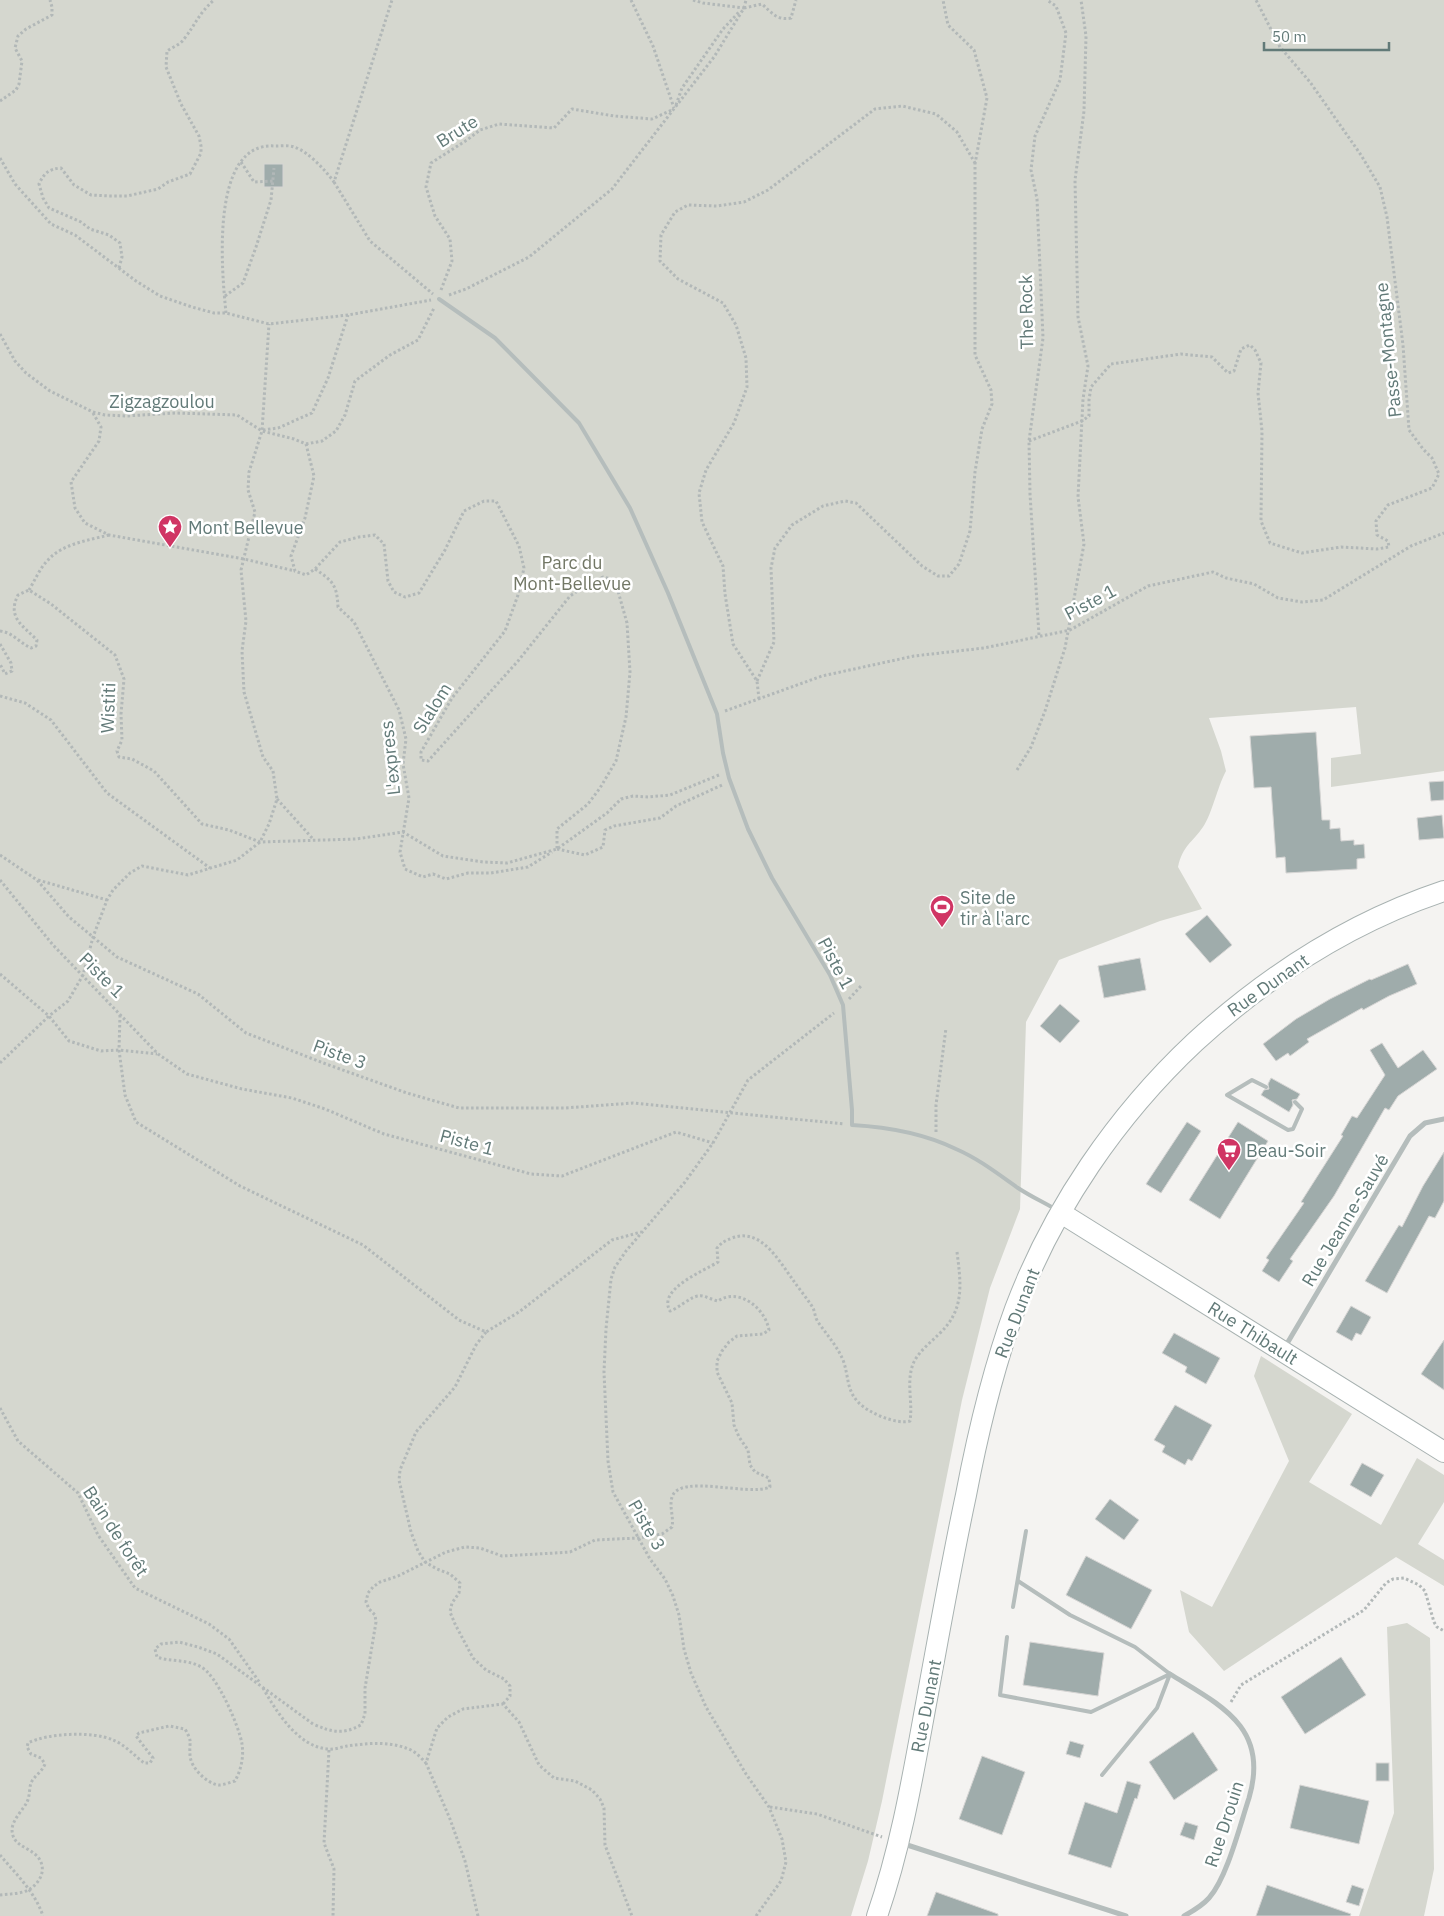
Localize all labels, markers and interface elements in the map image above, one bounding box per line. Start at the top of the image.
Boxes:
scale bar [1264,20,1389,52]
text: 50 m [1272,27,1307,46]
street label: Brute [432,109,482,153]
street label: The Rock [1014,274,1038,349]
street label: Passe-Montagne [1369,281,1407,419]
street label: Zigzagzoulou [109,390,215,413]
place icon: Mont Bellevue [157,514,183,548]
place label: Mont Bellevue [188,516,304,539]
park label: Parc du Mont-Bellevue [513,551,631,595]
street label: Piste 1 [1060,579,1120,625]
street label: Slalom [408,678,456,738]
street label: Wistiti [96,682,120,734]
street label: L'express [375,720,405,796]
place label: Site de tir à l'arc [960,886,1030,930]
sports icon: Site de tir à l'arc [929,894,955,928]
street label: Piste 1 [813,933,859,993]
street label: Piste 1 [74,947,130,1003]
street label: Rue Dunant [1223,948,1313,1022]
street label: Piste 3 [310,1034,370,1074]
street label: Piste 1 [437,1124,497,1160]
supermarket icon: Beau-Soir [1216,1137,1242,1171]
place label: Beau-Soir [1246,1139,1326,1162]
street label: Rue Jeanne-Sauvé [1296,1149,1394,1291]
street label: Rue Dunant [989,1265,1045,1361]
street label: Rue Thibault [1204,1296,1302,1370]
street label: Bain de forêt [78,1481,154,1581]
street label: Piste 3 [623,1495,671,1555]
street label: Rue Dunant [906,1657,946,1755]
street label: Rue Drouin [1199,1778,1249,1870]

